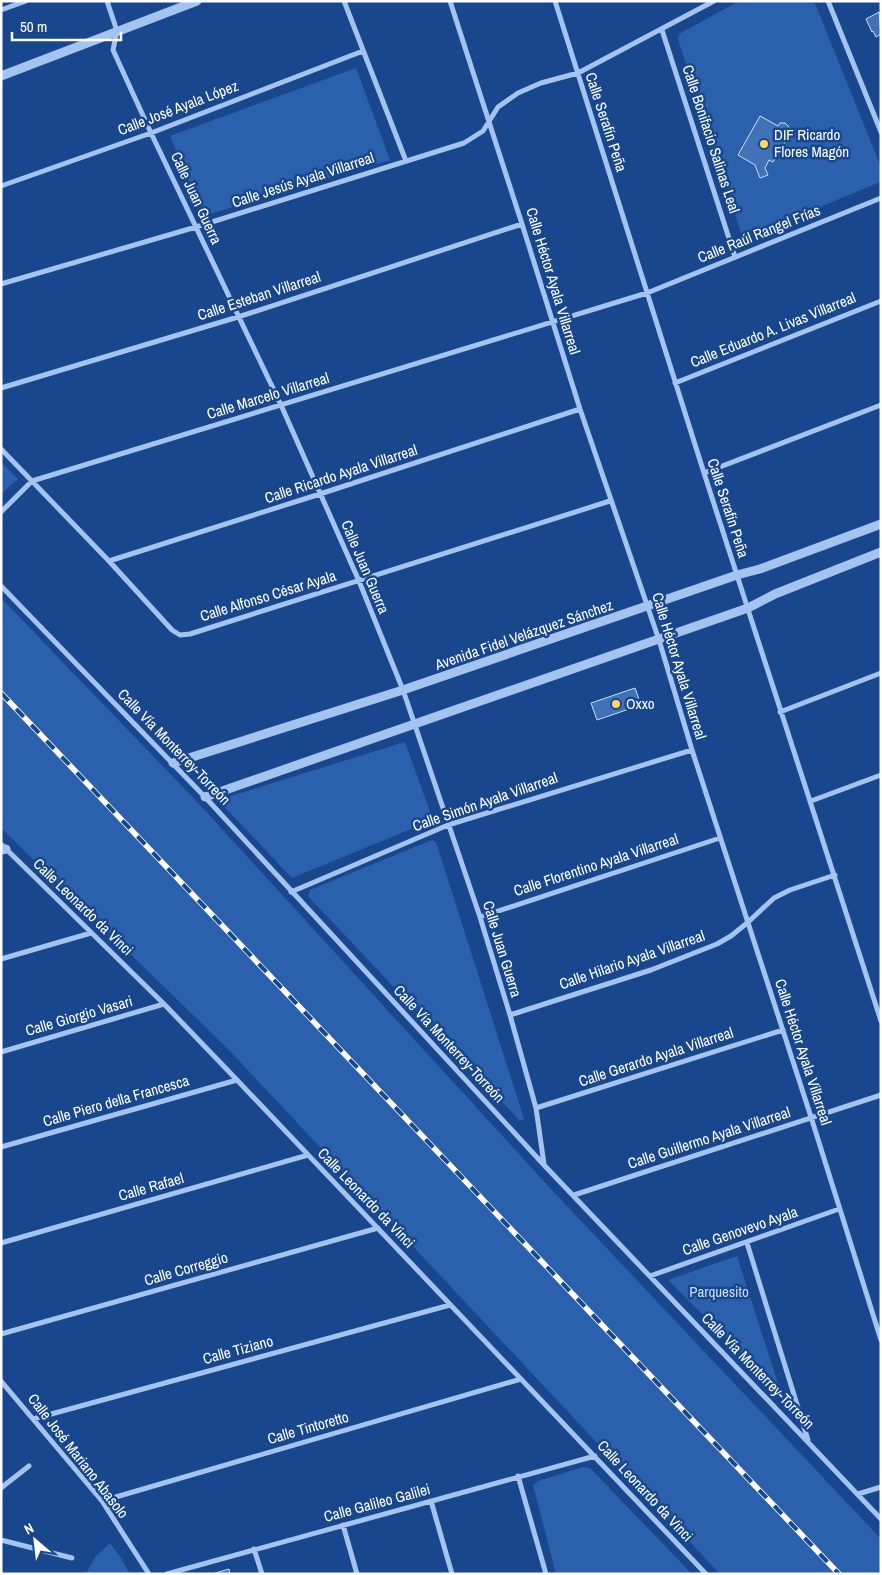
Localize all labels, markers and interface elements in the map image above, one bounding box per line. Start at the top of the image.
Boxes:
scale bar [12,10,121,42]
text: 50 m [20,16,47,37]
street label: Calle Bonifacio Salinas Leal [678,62,745,216]
street label: Calle Serafín Peña [581,70,632,174]
street label: Calle José Ayala López [114,75,241,140]
place label: DIF Ricardo Flores Magón [774,124,849,162]
marker: DIF Ricardo Flores Magón [758,138,770,150]
street label: Calle Jesús Ayala Villarreal [229,147,377,212]
street label: Calle Juan Guerra [166,148,227,248]
street label: Calle Raúl Rangel Frías [694,199,823,268]
street label: Calle Héctor Ayala Villarreal [521,205,586,357]
street label: Calle Esteban Villarreal [195,266,323,325]
street label: Calle Eduardo A. Livas Villarreal [687,287,859,372]
street label: Calle Marcelo Villarreal [204,367,332,424]
street label: Calle Ricardo Ayala Villarreal [262,439,420,508]
street label: Calle Serafín Peña [703,456,754,560]
street label: Calle Juan Guerra [336,517,395,617]
street label: Calle Alfonso César Ayala [197,565,339,626]
street label: Calle Héctor Ayala Villarreal [647,590,712,742]
street label: Avenida Fidel Velázquez Sánchez [431,594,616,675]
street label: Calle Vía Monterrey-Torreón [113,684,235,809]
place label: Oxxo [626,693,655,714]
marker: Oxxo [610,698,622,710]
street label: Calle Simón Ayala Villarreal [410,767,560,836]
street label: Calle Florentino Ayala Villarreal [511,828,681,901]
street label: Calle Leonardo da Vinci [29,853,138,960]
street label: Calle Juan Guerra [478,898,527,1000]
street label: Calle Hilario Ayala Villarreal [556,925,707,994]
street label: Calle Héctor Ayala Villarreal [770,976,837,1128]
street label: Calle Vía Monterrey-Torreón [389,980,510,1107]
street label: Calle Giorgio Vasari [23,990,135,1041]
street label: Calle Gerardo Ayala Villarreal [576,1022,736,1091]
street label: Calle Piero della Francesca [40,1070,192,1131]
street label: Calle Guillermo Ayala Villarreal [625,1101,793,1174]
street label: Calle Leonardo da Vinci [313,1143,420,1252]
street label: Calle Rafael [116,1167,186,1206]
street label: Calle Genovevo Ayala [679,1201,801,1260]
street label: Calle Correggio [142,1247,230,1290]
park label: Parquesito [689,1281,749,1302]
street label: Calle Vía Monterrey-Torreón [697,1308,819,1433]
street label: Calle Tiziano [200,1330,276,1369]
street label: Calle José Mariano Abasolo [23,1389,134,1523]
street label: Calle Tintoretto [265,1406,351,1449]
street label: Calle Leonardo da Vinci [593,1435,698,1546]
street label: Calle Galileo Galilei [321,1478,432,1527]
north arrow [10,1515,60,1565]
text: N [21,1519,37,1538]

